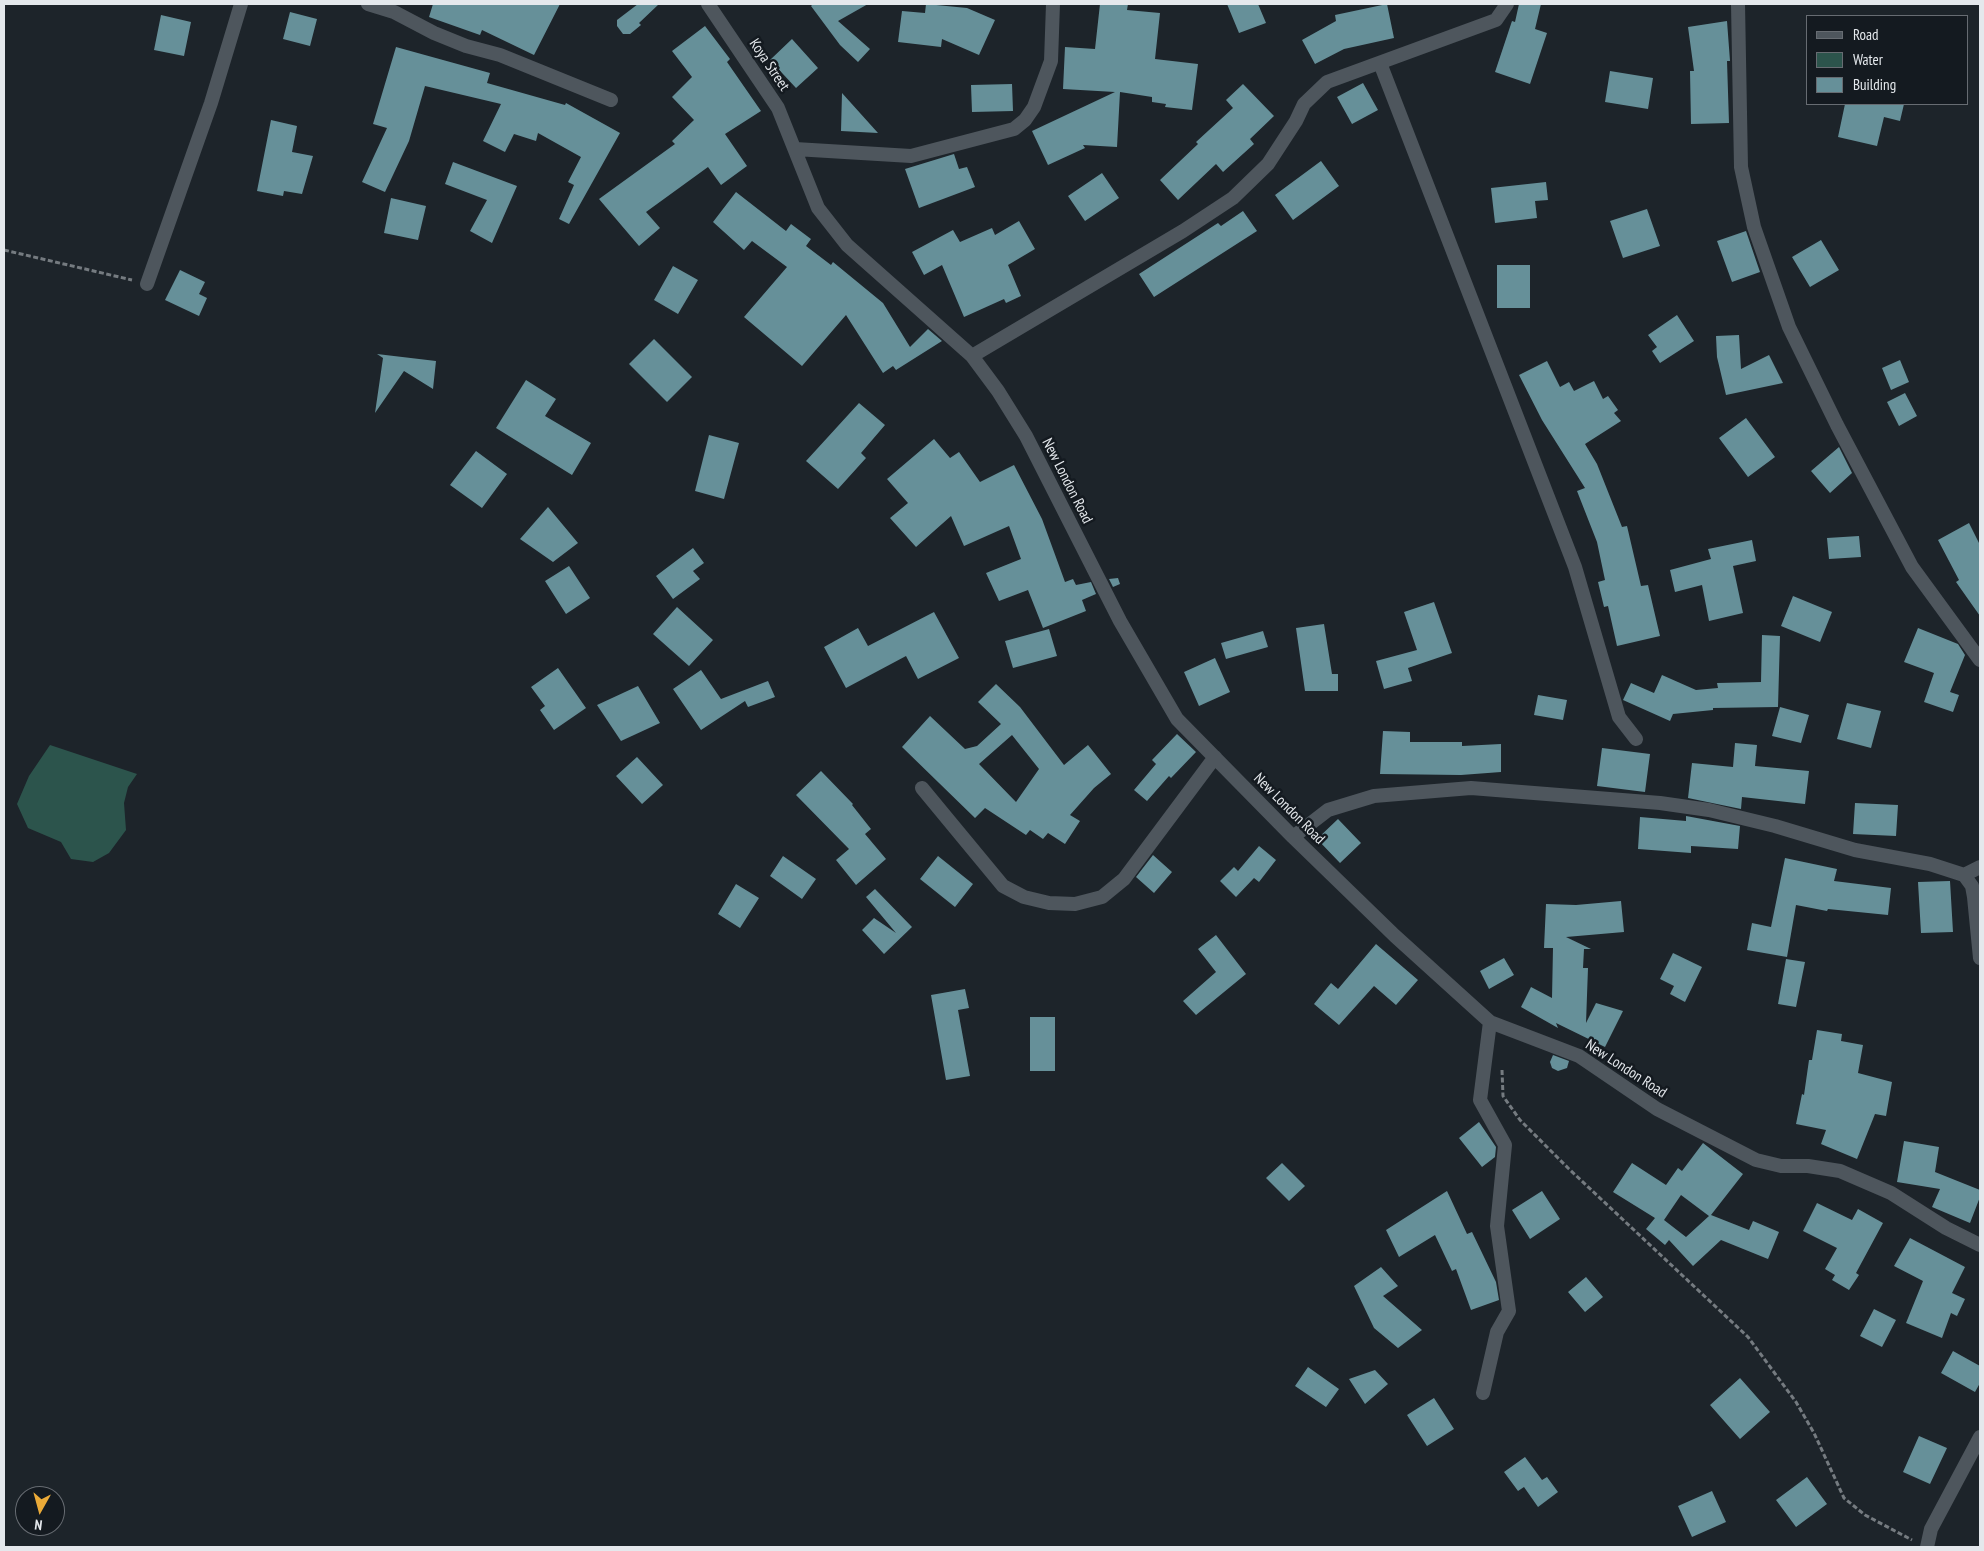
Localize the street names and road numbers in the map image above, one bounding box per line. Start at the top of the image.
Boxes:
street label: Koya Street [745,36,793,94]
street label: New London Road [1038,435,1096,527]
street label: New London Road [1250,770,1328,848]
street label: New London Road [1582,1036,1670,1102]

